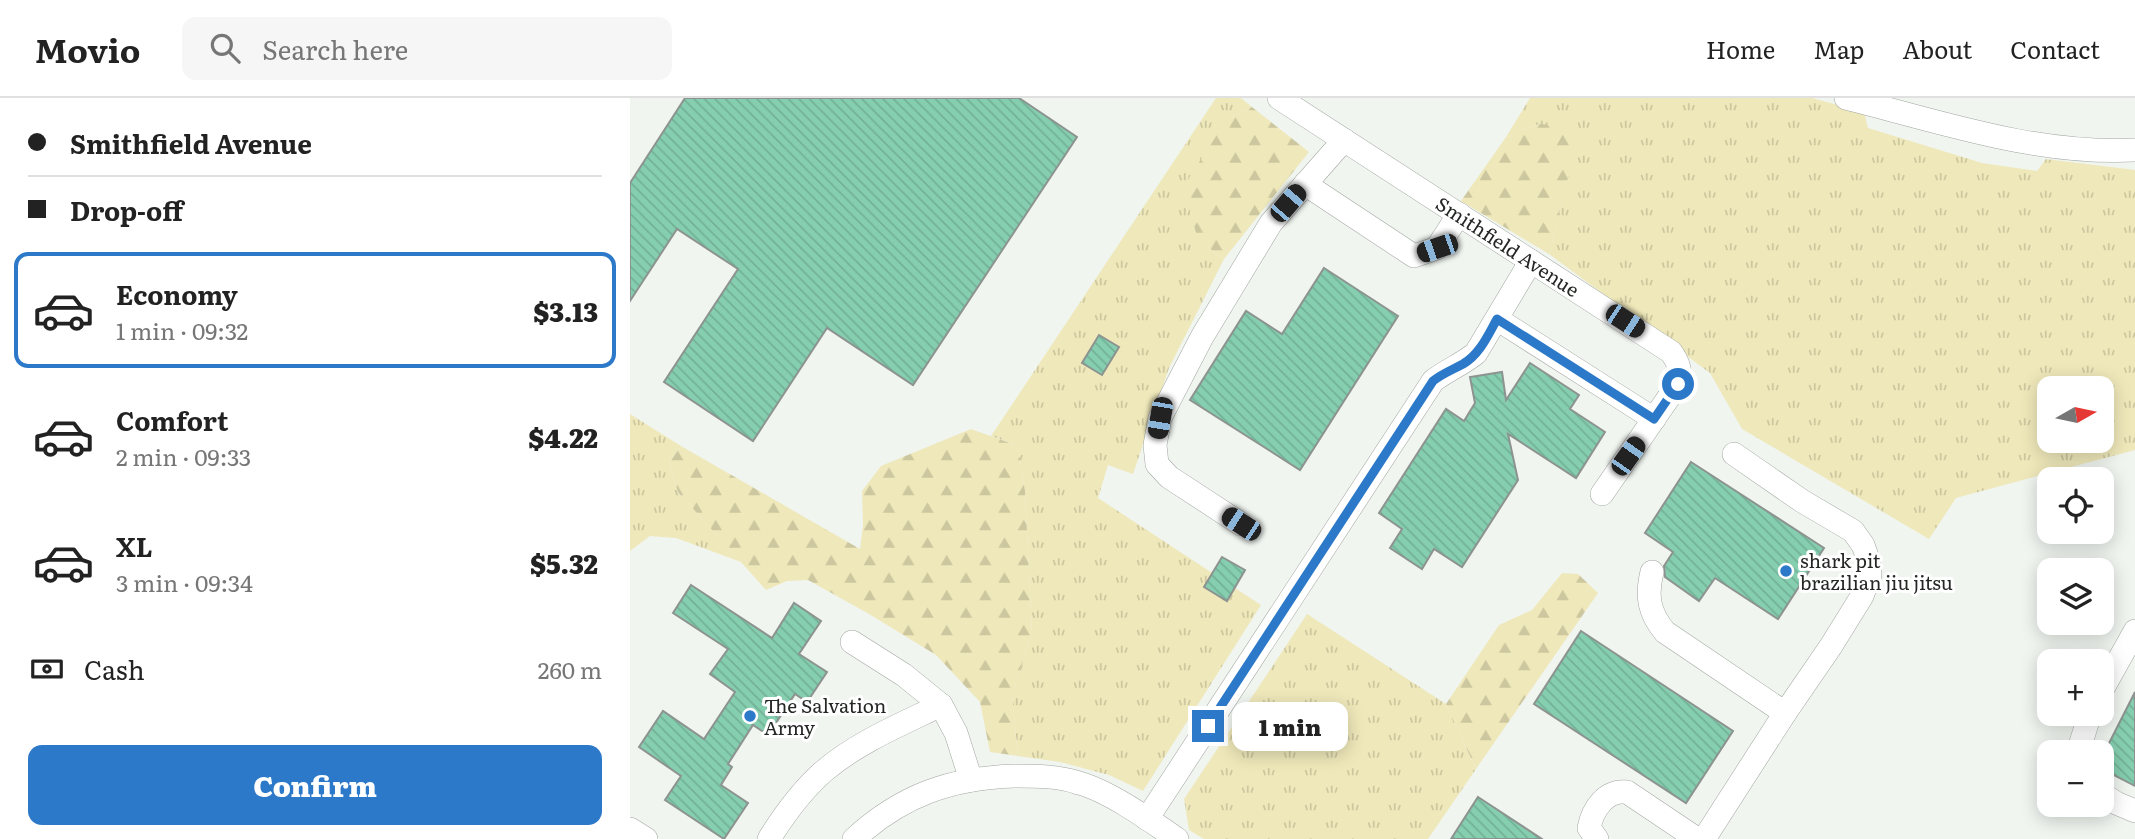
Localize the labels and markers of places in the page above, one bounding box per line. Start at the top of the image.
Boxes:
place label: shark pit brazilian jiu jitsu [1800,546,1953,596]
marker: shark pit brazilian jiu jitsu [1778,563,1794,579]
place label: The Salvation Army [764,691,886,741]
marker: The Salvation Army [742,708,758,724]

